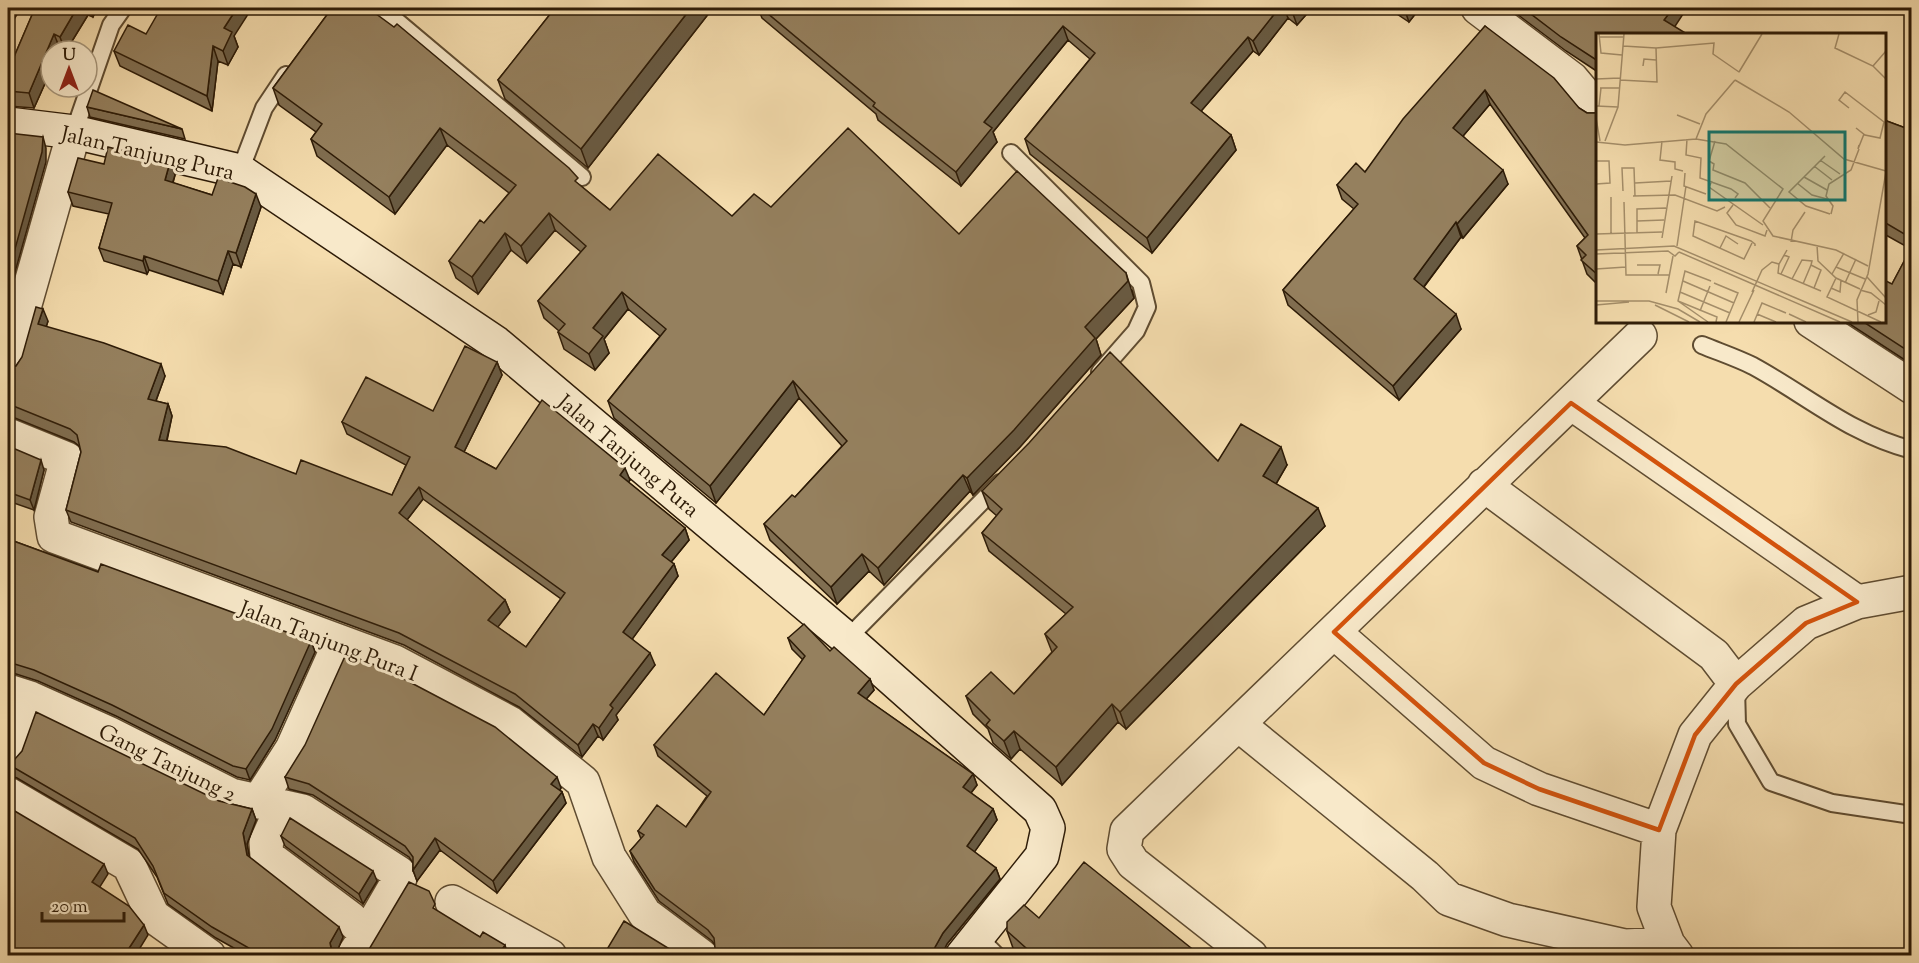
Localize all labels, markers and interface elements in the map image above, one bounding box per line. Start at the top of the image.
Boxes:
inset map [1596,33,1886,322]
north arrow [39,39,99,99]
text: U [62,45,76,68]
street label: Jalan Tanjung Pura [57,119,237,190]
street label: Jalan Tanjung Pura [548,388,705,526]
street label: Jalan Tanjung Pura I [233,594,422,692]
street label: Gang Tanjung 2 [92,717,241,812]
scale bar [42,885,124,923]
text: 20 m [51,895,88,921]

